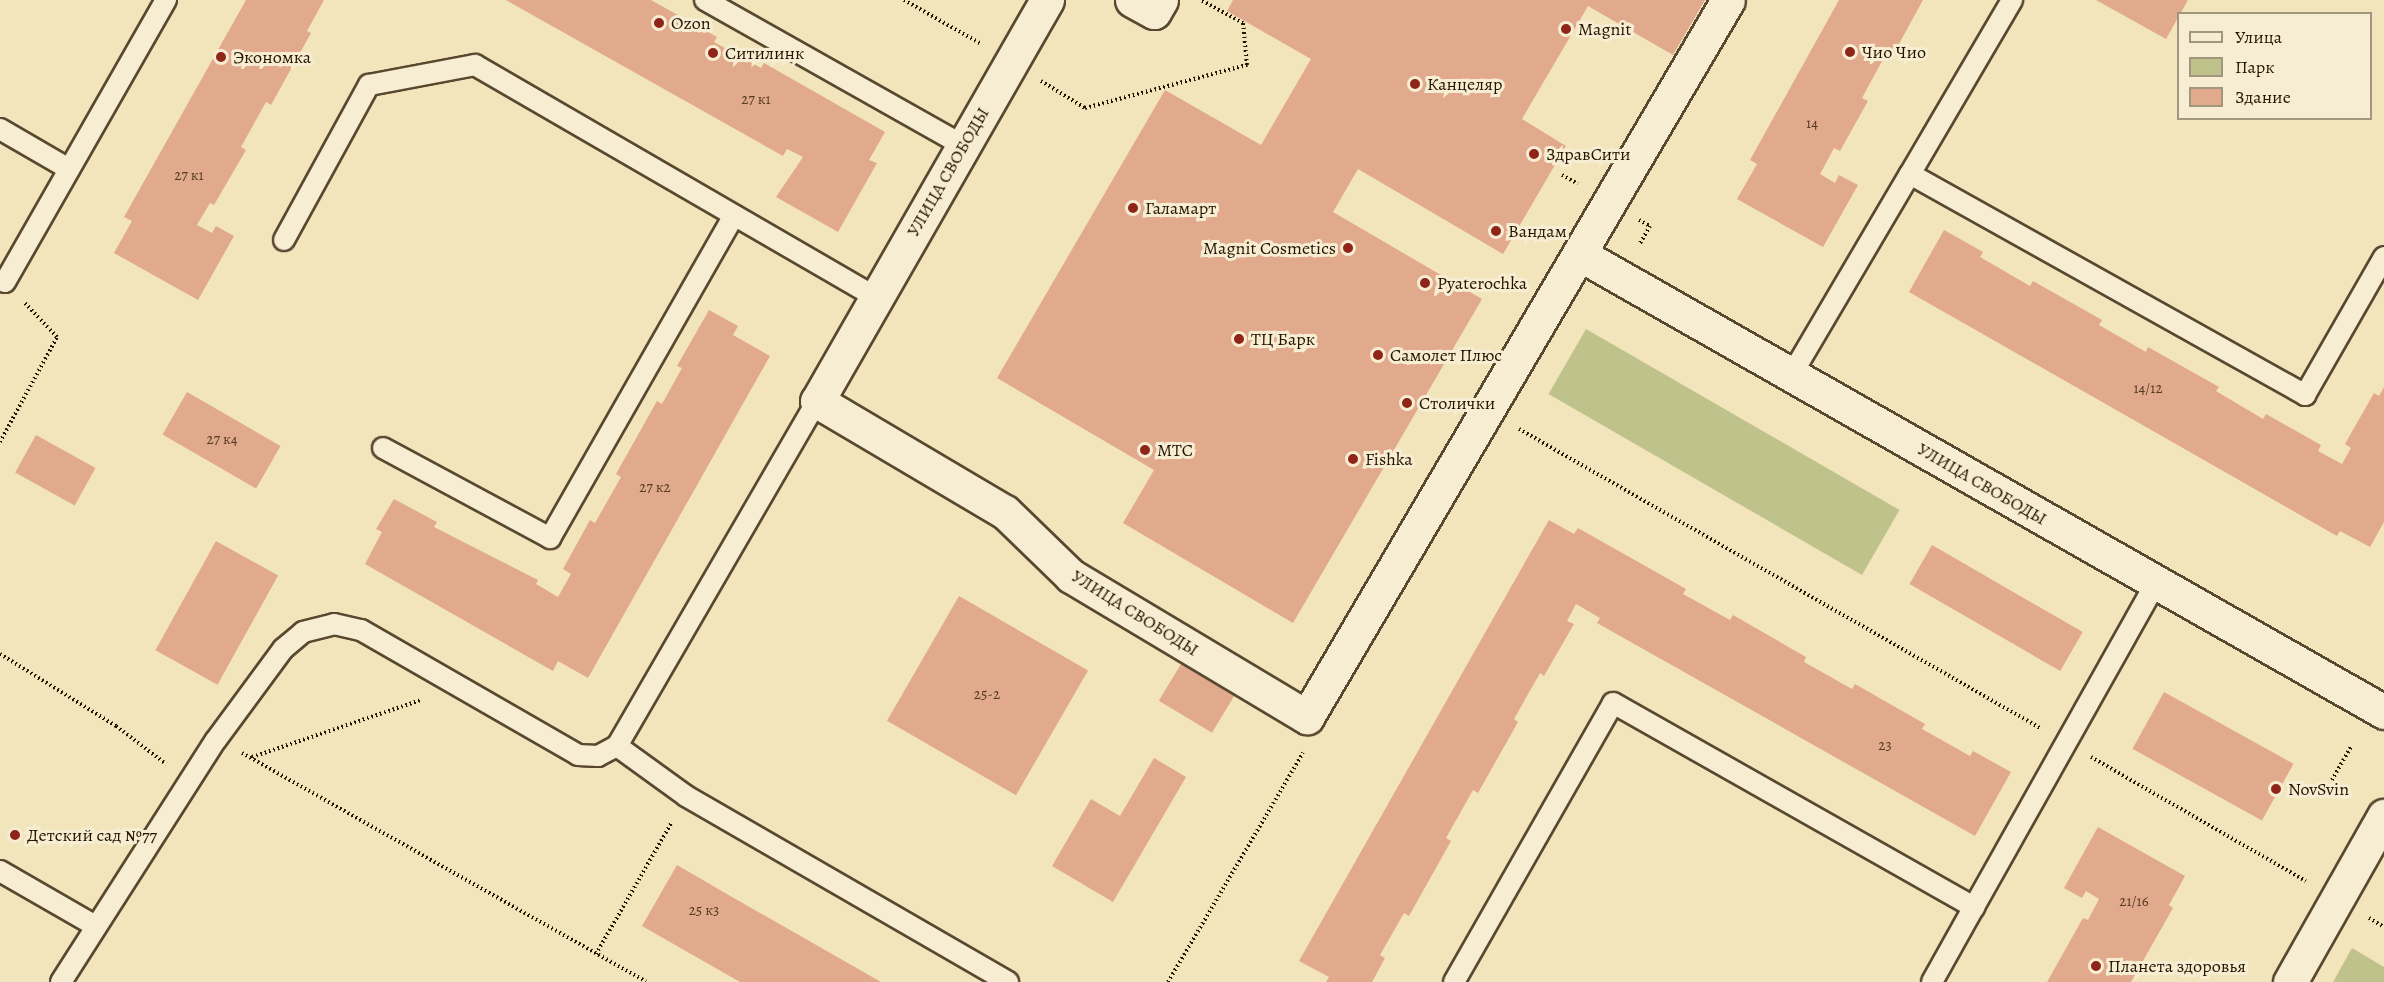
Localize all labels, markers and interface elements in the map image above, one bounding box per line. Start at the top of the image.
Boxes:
place label: Ozon [671,12,711,34]
legend [2177,12,2372,120]
marker: Ozon [652,16,666,30]
place label: Magnit [1578,18,1631,40]
marker: Magnit [1559,22,1573,36]
text: Улица [2235,25,2282,49]
place label: Чио Чио [1862,41,1926,63]
place label: Ситилинк [725,42,804,64]
marker: Чио Чио [1843,45,1857,59]
place label: Экономка [233,46,311,68]
marker: Ситилинк [706,46,720,60]
marker: Экономка [214,50,228,64]
text: Парк [2235,55,2275,79]
place label: Канцеляр [1427,73,1502,95]
marker: Канцеляр [1408,77,1422,91]
text: Здание [2235,85,2291,109]
house number: 27 к1 [741,91,771,109]
street label: УЛИЦА СВОБОДЫ [902,104,994,240]
house number: 14 [1806,115,1818,133]
place label: ЗдравСити [1546,143,1631,165]
marker: ЗдравСити [1527,147,1541,161]
house number: 27 к1 [174,167,204,185]
place label: Галамарт [1145,197,1216,219]
marker: Галамарт [1126,201,1140,215]
place label: Вандам [1508,220,1567,242]
marker: Вандам [1489,224,1503,238]
place label: Magnit Cosmetics [1203,237,1336,259]
marker: Magnit Cosmetics [1341,241,1355,255]
place label: Pyaterochka [1437,272,1527,294]
marker: Pyaterochka [1418,276,1432,290]
place label: ТЦ Барк [1251,328,1315,350]
marker: ТЦ Барк [1232,332,1246,346]
place label: Самолет Плюс [1390,344,1502,366]
marker: Самолет Плюс [1371,348,1385,362]
house number: 14/12 [2133,380,2163,398]
place label: Столички [1419,392,1495,414]
marker: Столички [1400,396,1414,410]
house number: 27 к4 [207,431,237,449]
street label: УЛИЦА СВОБОДЫ [1914,438,2050,530]
place label: МТС [1157,439,1193,461]
marker: МТС [1138,443,1152,457]
place label: Fishka [1365,448,1413,470]
marker: Fishka [1346,452,1360,466]
house number: 27 к2 [639,479,671,497]
street label: УЛИЦА СВОБОДЫ [1068,565,1202,661]
house number: 25-2 [974,686,1000,704]
house number: 23 [1878,737,1892,755]
place label: NovSvin [2288,778,2349,800]
marker: NovSvin [2269,782,2283,796]
place label: Детский сад №77 [27,824,157,846]
marker: Детский сад №77 [8,828,22,842]
house number: 21/16 [2119,893,2149,911]
house number: 25 к3 [689,902,719,920]
place label: Планета здоровья [2108,955,2246,977]
marker: Планета здоровья [2089,959,2103,973]

